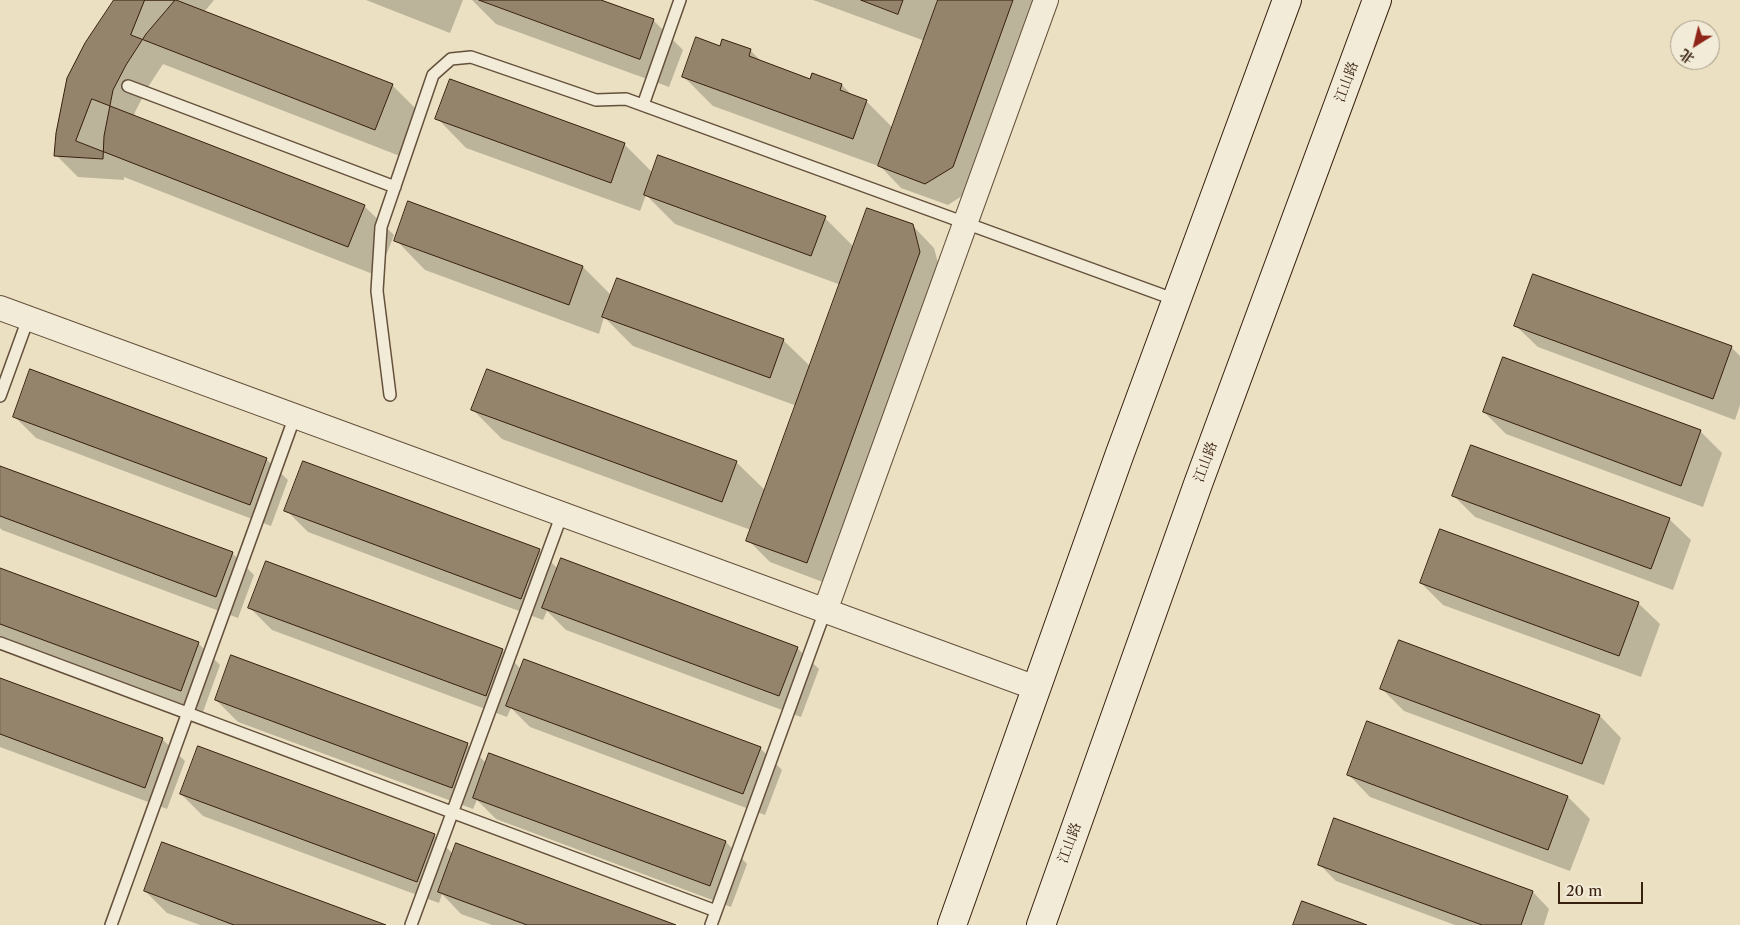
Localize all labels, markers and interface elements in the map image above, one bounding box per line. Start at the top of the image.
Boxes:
north arrow [1670,20,1720,70]
text: 北 [1676,45,1698,68]
street label: 江山路 [1332,59,1362,105]
street label: 江山路 [1191,439,1221,485]
street label: 江山路 [1055,820,1085,866]
scale bar [1560,872,1645,904]
text: 20 m [1566,881,1602,900]

